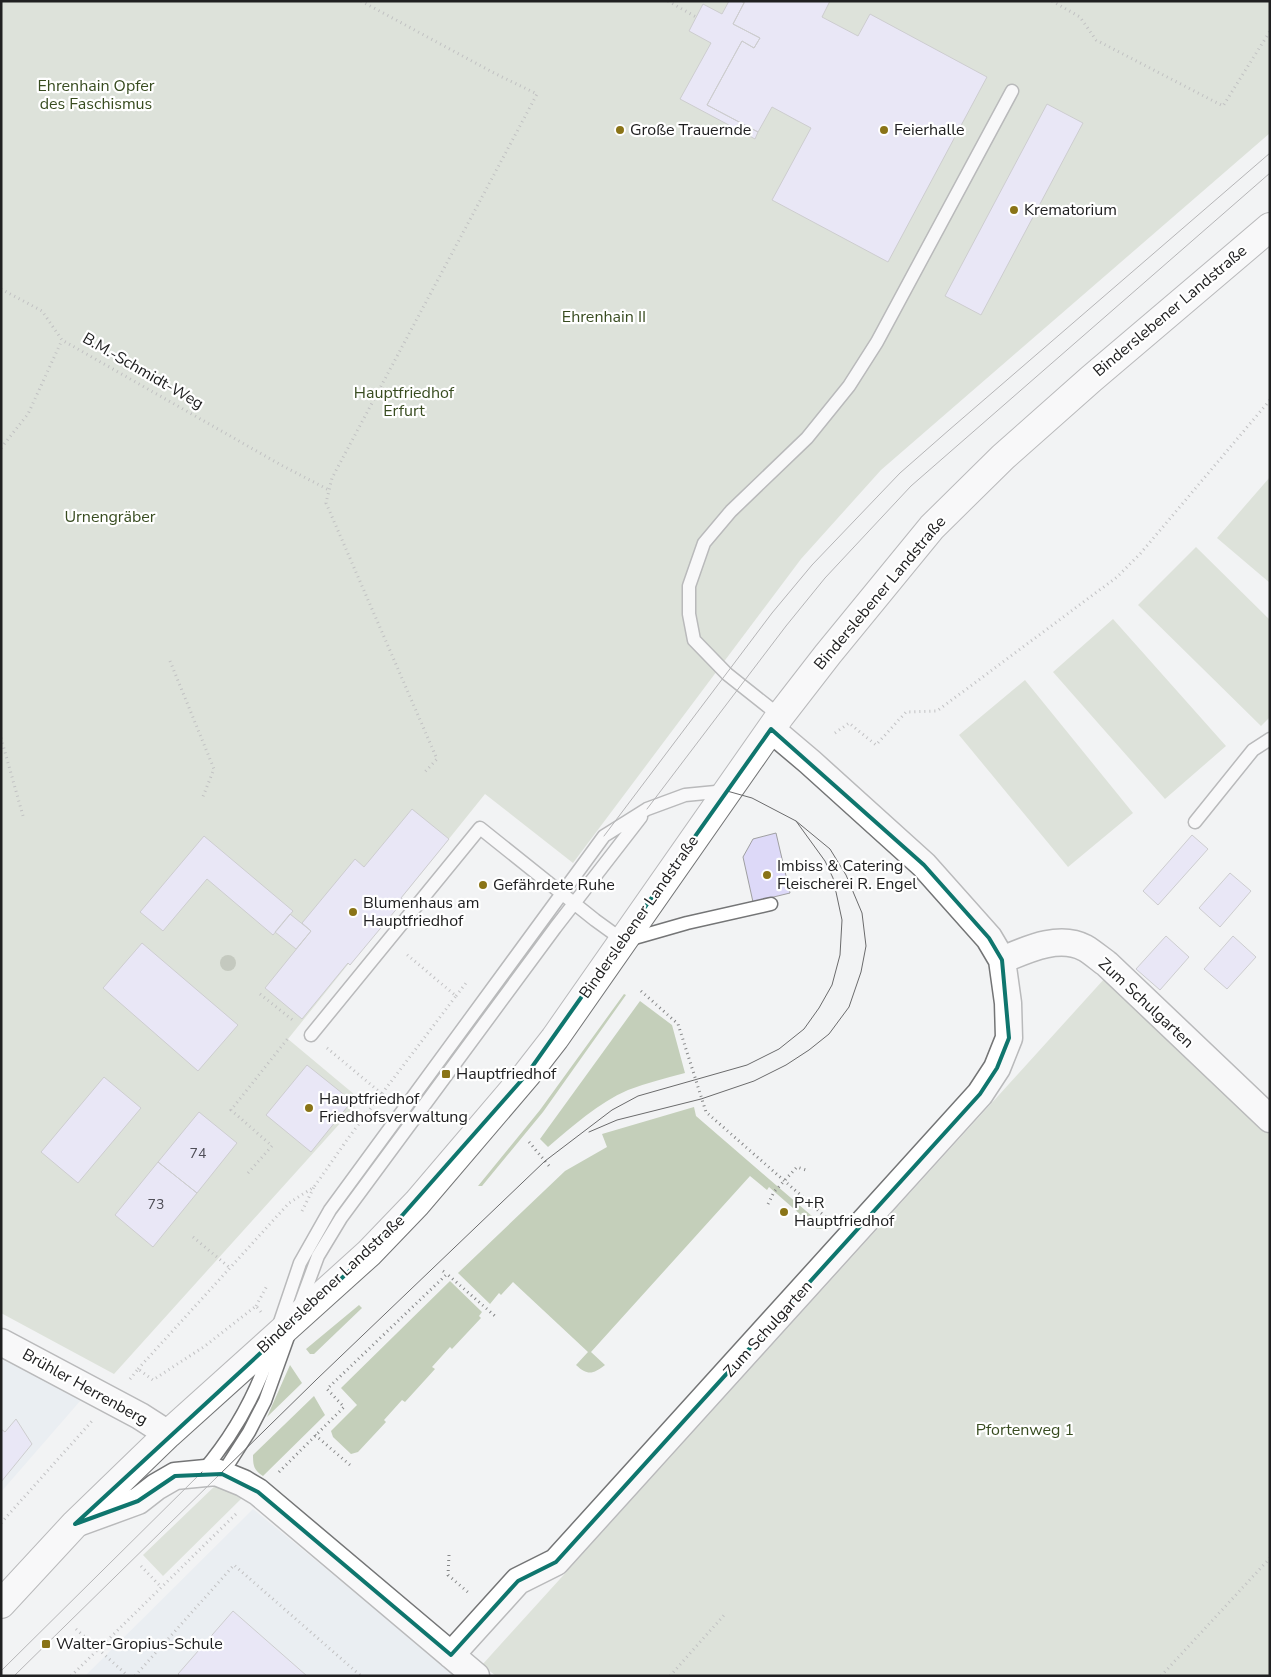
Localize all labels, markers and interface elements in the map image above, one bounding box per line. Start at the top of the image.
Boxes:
park label: Ehrenhain Opfer des Faschismus [38,75,155,115]
place label: Große Trauernde [630,119,751,141]
place label: Feierhalle [894,119,964,141]
marker: Große Trauernde [614,124,626,136]
marker: Feierhalle [878,124,890,136]
place label: Krematorium [1024,199,1117,221]
marker: Krematorium [1008,204,1020,216]
street label: Binderslebener Landstraße [1088,240,1252,382]
park label: Ehrenhain II [562,306,646,328]
street label: B.M.-Schmidt-Weg [78,327,208,415]
park label: Hauptfriedhof Erfurt [354,382,455,422]
park label: Urnengräber [64,506,156,528]
street label: Binderslebener Landstraße [809,511,951,675]
street label: Binderslebener Landstraße [574,831,704,1003]
place label: Imbiss & Catering Fleischerei R. Engel [777,855,917,895]
marker: Imbiss & Catering Fleischerei R. Engel [761,869,773,881]
place label: Gefährdete Ruhe [493,874,615,896]
marker: Gefährdete Ruhe [477,879,489,891]
place label: Blumenhaus am Hauptfriedhof [363,892,479,932]
marker: Blumenhaus am Hauptfriedhof [347,906,359,918]
street label: Zum Schulgarten [1093,953,1199,1053]
place label: Hauptfriedhof [456,1063,557,1085]
marker: Hauptfriedhof [440,1068,452,1080]
place label: Hauptfriedhof Friedhofsverwaltung [319,1088,468,1128]
marker: Hauptfriedhof Friedhofsverwaltung [303,1102,315,1114]
house number: 74 [190,1144,206,1163]
place label: P+R Hauptfriedhof [794,1192,895,1232]
house number: 73 [148,1195,164,1214]
marker: P+R Hauptfriedhof [778,1206,790,1218]
street label: Binderslebener Landstraße [252,1210,410,1358]
street label: Zum Schulgarten [719,1276,817,1382]
street label: Brühler Herrenberg [18,1343,152,1431]
park label: Pfortenweg 1 [976,1419,1074,1441]
place label: Walter-Gropius-Schule [56,1633,223,1655]
marker: Walter-Gropius-Schule [40,1638,52,1650]

